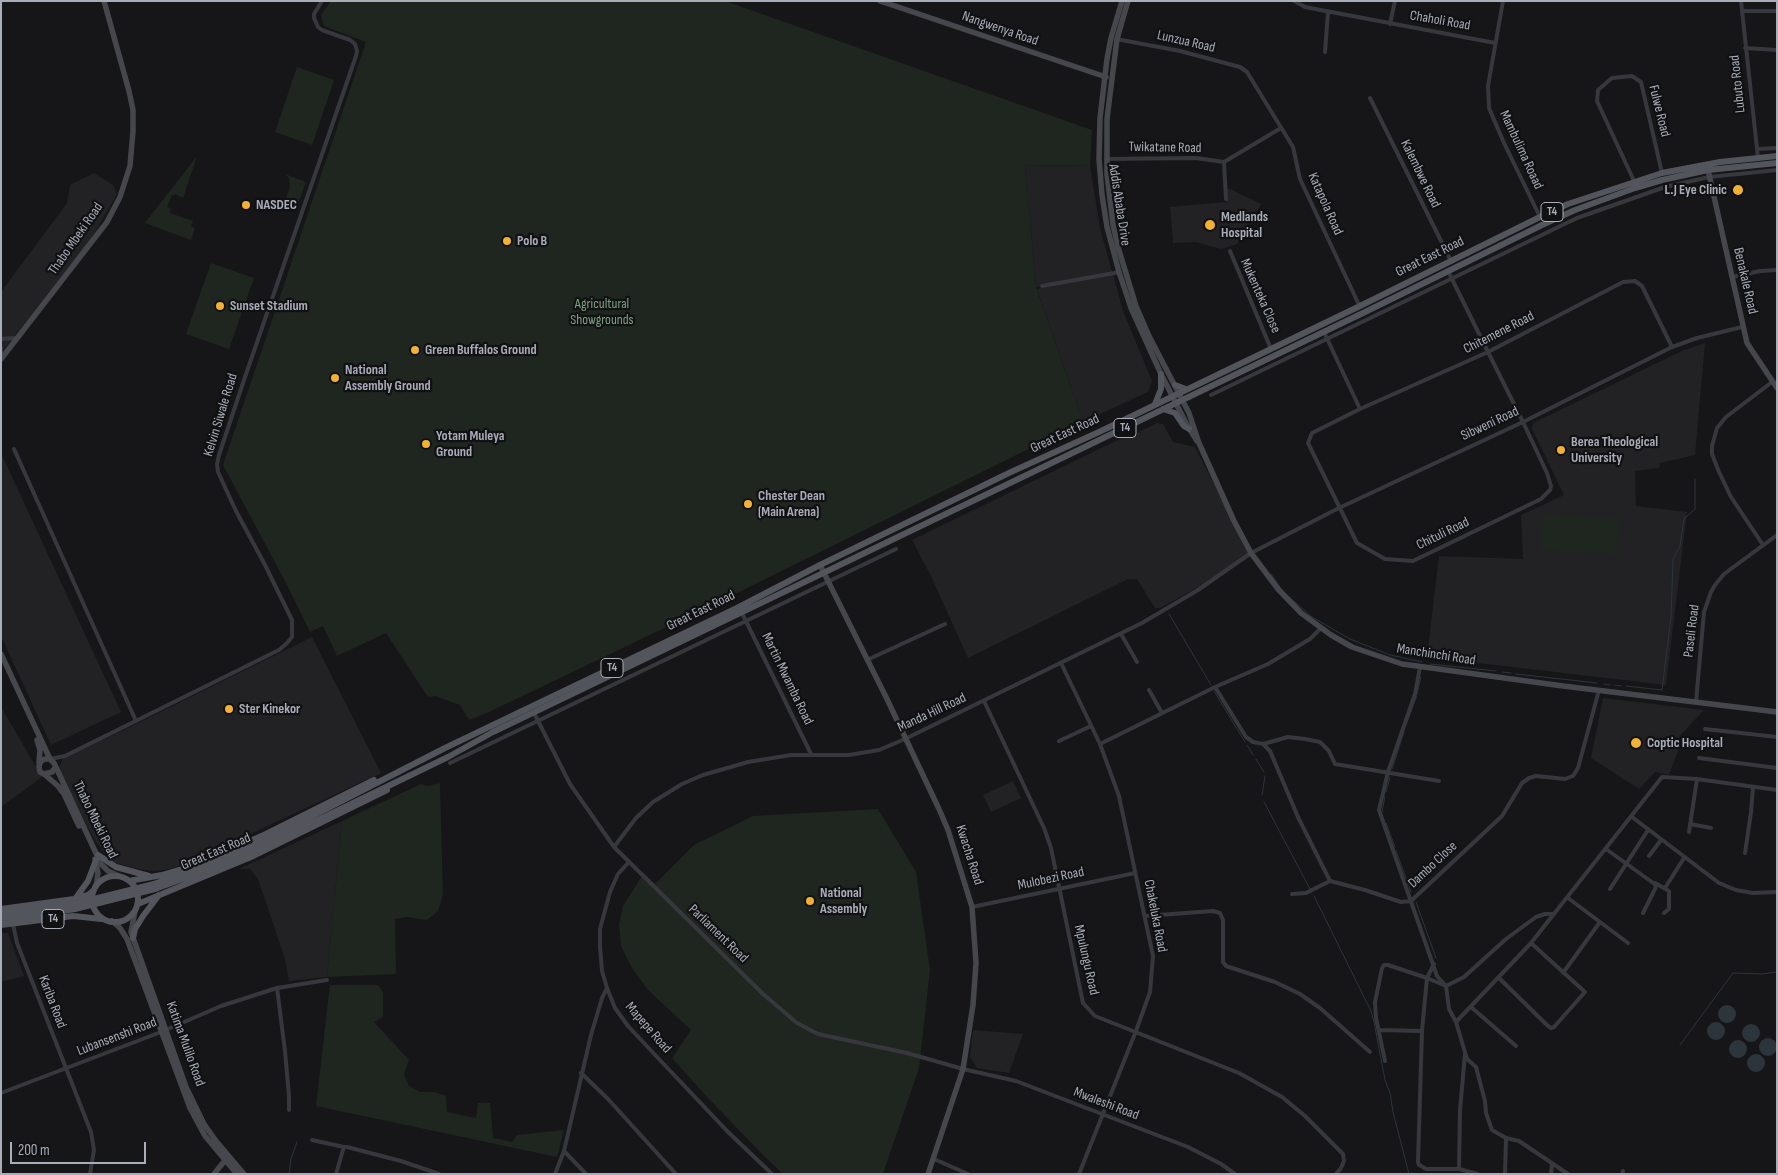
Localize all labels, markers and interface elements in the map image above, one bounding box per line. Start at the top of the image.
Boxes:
street label: Chaholi Road [1408,7,1472,35]
street label: Nangwenya Road [960,8,1040,50]
street label: Lunzua Road [1155,27,1217,57]
street label: Lubuto Road [1727,54,1749,114]
street label: Fulwe Road [1644,83,1674,139]
street label: Mambulima Roaad [1495,108,1547,192]
street label: Kalembwe Road [1396,137,1444,211]
street label: Twikatane Road [1128,139,1202,157]
street label: Addis Ababa Drive [1104,163,1134,247]
street label: Katapola Road [1304,170,1346,238]
place label: L.J Eye Clinic [1665,182,1727,198]
marker: L.J Eye Clinic [1731,183,1745,197]
place label: NASDEC [256,197,297,213]
marker: NASDEC [240,199,252,211]
street label: Thabo Mbeki Road [45,200,107,278]
road number: T4 [1541,202,1563,222]
place label: Medlands Hospital [1221,209,1268,242]
marker: Medlands Hospital [1203,218,1217,232]
place label: Polo B [517,233,547,249]
street label: Great East Road [1393,233,1467,281]
marker: Polo B [501,235,513,247]
street label: Benakale Road [1729,246,1761,316]
street label: Mukenteka Close [1236,256,1284,336]
park label: Agricultural Showgrounds [570,296,634,328]
place label: Sunset Stadium [230,298,308,314]
marker: Sunset Stadium [214,300,226,312]
street label: Chitemene Road [1461,308,1537,358]
place label: Green Buffalos Ground [425,342,537,358]
marker: Green Buffalos Ground [409,344,421,356]
place label: National Assembly Ground [345,362,431,394]
street label: Kelvin Siwale Road [200,371,242,459]
marker: National Assembly Ground [329,372,341,384]
street label: Sibweni Road [1458,403,1522,445]
street label: Great East Road [1028,411,1102,457]
road number: T4 [1114,418,1136,438]
place label: Yotam Muleya Ground [436,428,505,461]
place label: Berea Theological University [1571,434,1658,467]
marker: Yotam Muleya Ground [420,438,432,450]
marker: Berea Theological University [1555,444,1567,456]
place label: Chester Dean (Main Arena) [758,488,825,520]
marker: Chester Dean (Main Arena) [742,498,754,510]
street label: Chituli Road [1414,514,1472,554]
street label: Great East Road [664,587,738,635]
street label: Paseli Road [1680,604,1704,658]
street label: Martin Mwamba Road [758,630,816,728]
street label: Manchinchi Road [1395,640,1477,670]
road number: T4 [601,658,623,678]
street label: Manda Hill Road [895,690,969,736]
place label: Ster Kinekor [239,701,300,717]
marker: Ster Kinekor [223,703,235,715]
place label: Coptic Hospital [1647,735,1723,751]
marker: Coptic Hospital [1629,736,1643,750]
street label: Thabo Mbeki Road [69,779,121,861]
street label: Kwacha Road [951,823,987,887]
street label: Great East Road [179,830,253,874]
street label: Dambo Close [1405,838,1461,892]
street label: Mulobezi Road [1016,864,1086,894]
street label: Chakeluka Road [1140,878,1170,954]
place label: National Assembly [820,885,867,918]
marker: National Assembly [804,895,816,907]
street label: Parliament Road [685,901,751,967]
road number: T4 [42,910,64,929]
street label: Mpulungu Road [1070,923,1102,997]
street label: Kariba Road [34,973,70,1031]
street label: Katima Mulilo Road [162,999,208,1089]
street label: Mapepe Road [621,999,675,1057]
street label: Lubansenshi Road [75,1014,159,1060]
street label: Mwaleshi Road [1071,1084,1141,1124]
scale bar [12,1132,149,1164]
text: 200 m [18,1141,50,1160]

